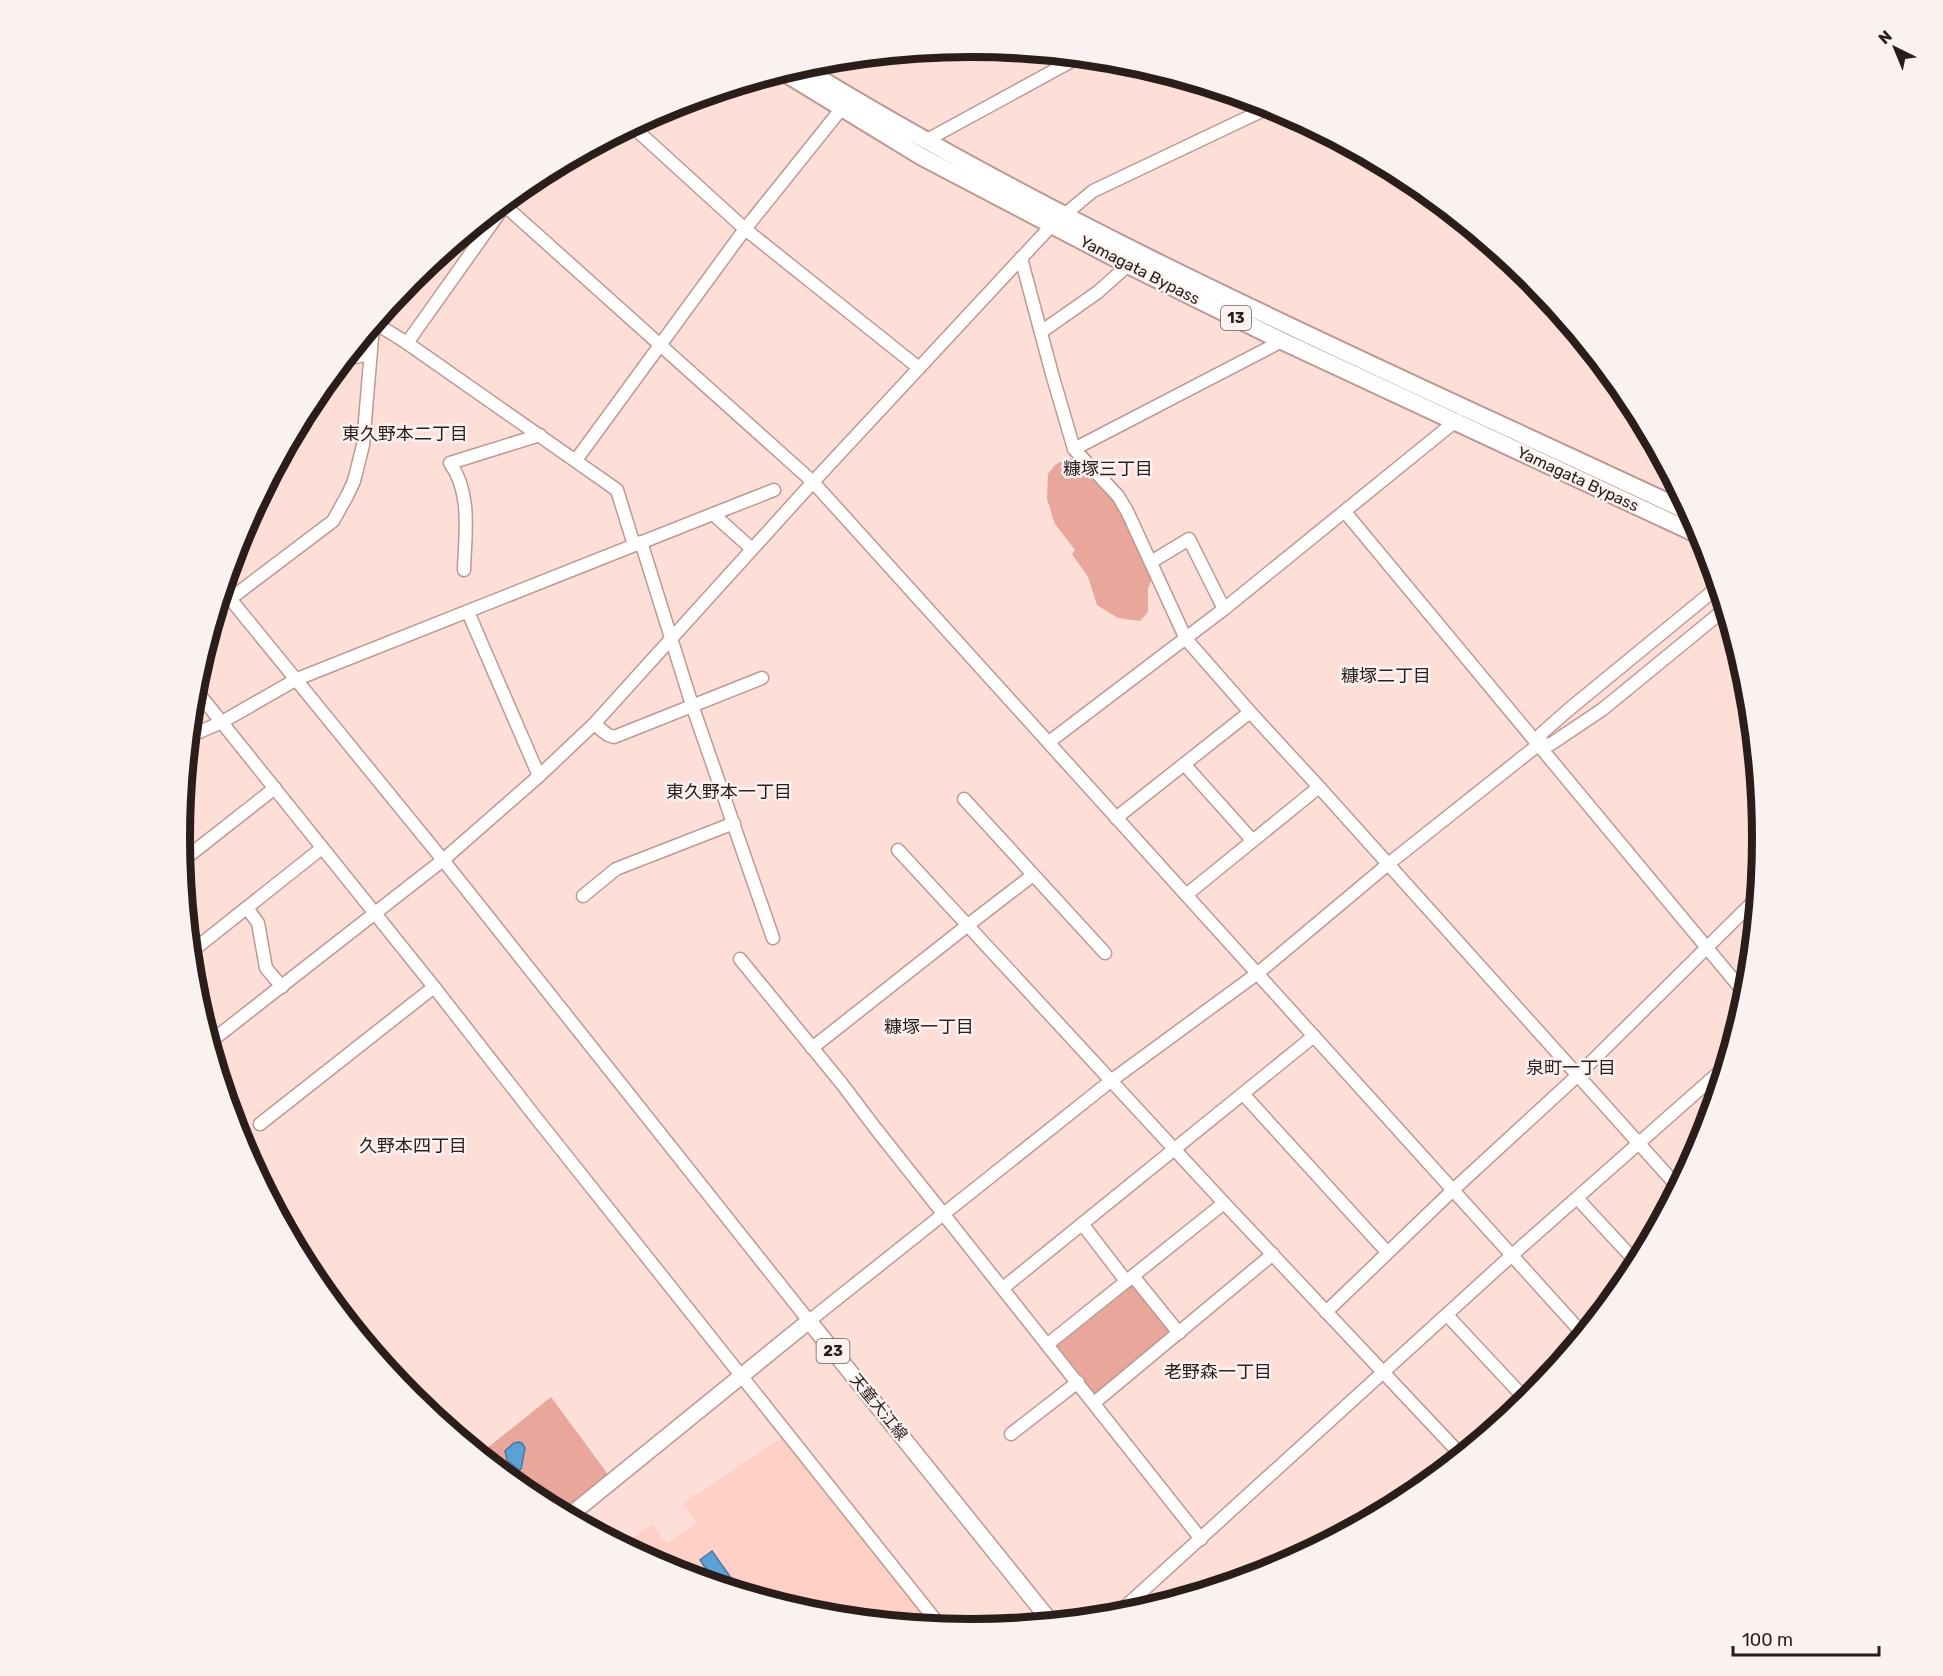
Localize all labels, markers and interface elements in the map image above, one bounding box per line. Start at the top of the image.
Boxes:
north arrow [1865,18,1925,78]
text: N [1874,27,1896,48]
street label: Yamagata Bypass [1077,232,1203,308]
road number: 13 [1221,306,1251,330]
district label: 東久野本二丁目 [342,423,468,445]
street label: Yamagata Bypass [1514,442,1642,516]
district label: 糠塚三丁目 [1063,458,1153,480]
district label: 糠塚二丁目 [1341,665,1431,687]
district label: 東久野本一丁目 [666,781,792,803]
district label: 糠塚一丁目 [884,1016,974,1038]
district label: 泉町一丁目 [1526,1057,1616,1079]
district label: 久野本四丁目 [359,1135,467,1157]
road number: 23 [816,1339,850,1363]
district label: 老野森一丁目 [1164,1361,1272,1383]
street label: 天童大江線 [846,1370,912,1444]
scale bar [1733,1619,1878,1657]
text: 100 m [1742,1629,1793,1651]

